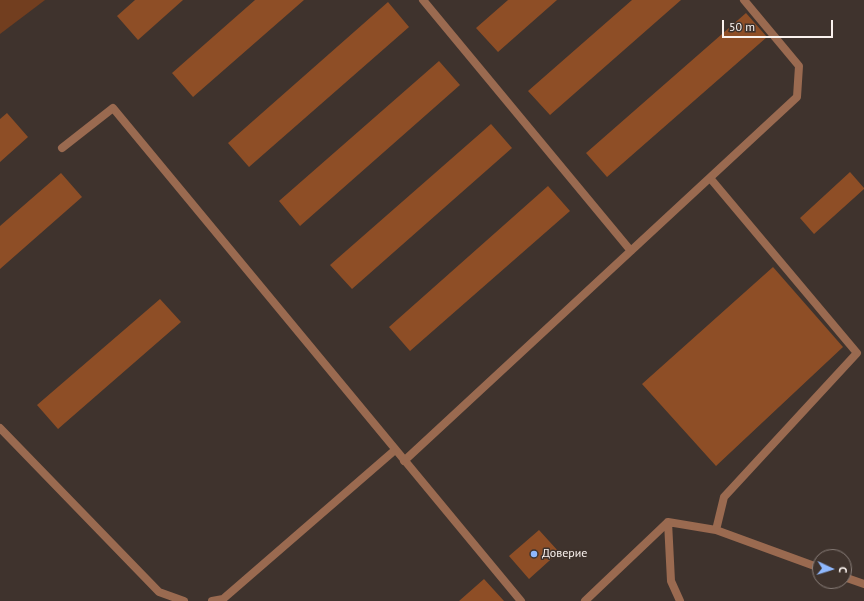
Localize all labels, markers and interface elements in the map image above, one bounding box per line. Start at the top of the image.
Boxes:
scale bar [724,12,835,38]
text: 50 m [729,19,755,34]
place label: Доверие [542,547,587,561]
marker: Доверие [529,549,539,559]
north arrow [812,549,852,589]
text: С [836,566,850,573]

